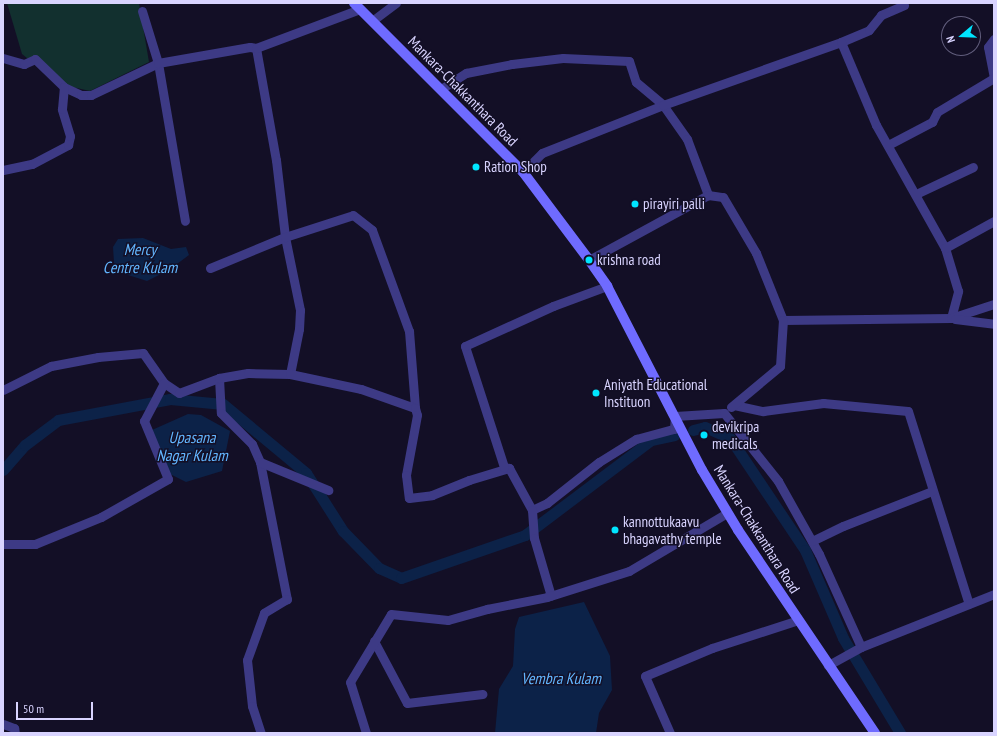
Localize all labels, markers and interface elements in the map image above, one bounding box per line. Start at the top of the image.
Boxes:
north arrow [941,16,981,56]
street label: Mankara-Chakkanthara Road [404,32,522,150]
text: N [943,34,958,45]
place label: Ration Shop [484,158,547,176]
marker: Ration Shop [471,162,481,172]
place label: pirayiri palli [643,195,705,213]
marker: pirayiri palli [630,199,640,209]
water label: Mercy Centre Kulam [103,239,177,277]
place label: krishna road [597,251,661,269]
marker: krishna road [584,255,594,265]
place label: Aniyath Educational Instituon [604,375,707,410]
marker: Aniyath Educational Instituon [591,388,601,398]
place label: devikripa medicals [712,417,759,452]
water label: Upasana Nagar Kulam [156,427,228,465]
marker: devikripa medicals [699,430,709,440]
street label: Mankara-Chakkanthara Road [710,462,804,596]
place label: kannottukaavu bhagavathy temple [623,512,722,547]
marker: kannottukaavu bhagavathy temple [610,525,620,535]
water label: Vembra Kulam [521,668,601,688]
scale bar [18,694,95,720]
text: 50 m [23,701,44,716]

